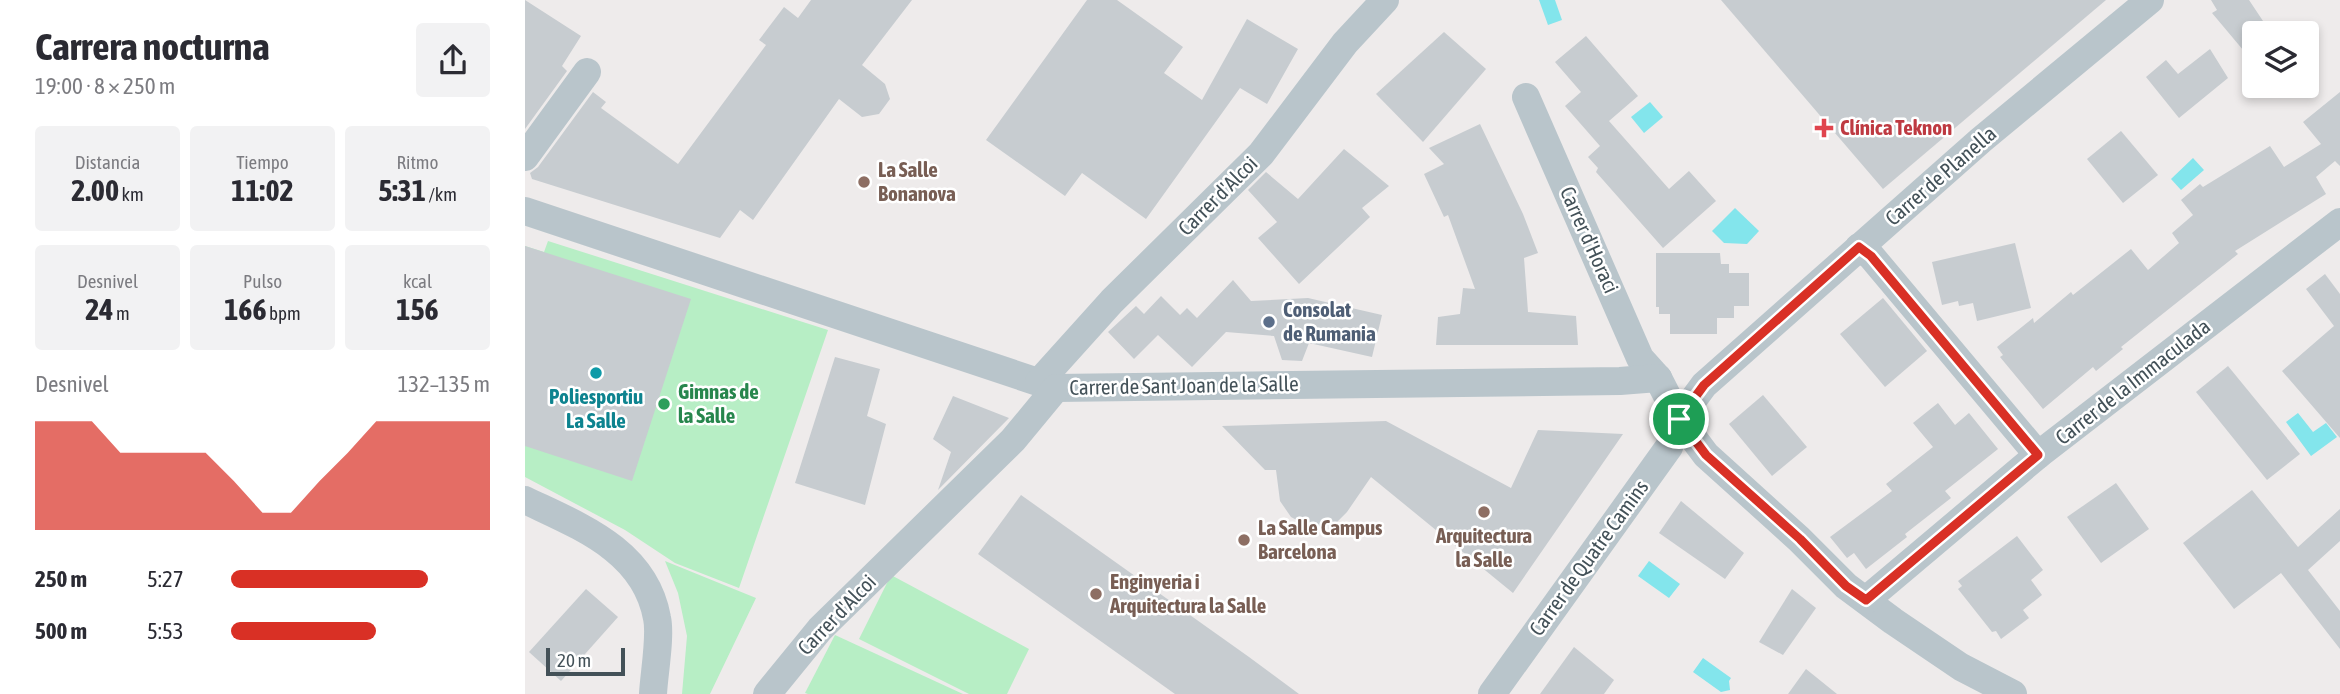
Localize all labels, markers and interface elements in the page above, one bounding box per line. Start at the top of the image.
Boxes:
map controls [2242,21,2319,98]
button: layers [2242,21,2319,98]
button: share [416,23,490,97]
text: Carrera nocturna [35,25,270,68]
text: 19:00 · 8 × 250 m [35,73,175,99]
place label: Clínica Teknon [1840,115,1952,139]
marker: Clínica Teknon [1814,118,1834,138]
street label: Carrer de Planella [1880,121,2001,230]
text: Distancia [75,151,140,173]
text: Tiempo [236,151,289,173]
text: Ritmo [397,151,438,173]
street label: Carrer d'Alcoi [1173,151,1262,240]
place label: La Salle Bonanova [878,157,956,205]
text: 2.00 [71,173,119,207]
text: 11:02 [231,173,294,207]
text: 5:31 [378,173,426,207]
marker: La Salle Bonanova [856,174,872,190]
text: km [119,183,144,205]
text: /km [426,183,457,205]
street label: Carrer d'Horaci [1556,183,1624,296]
text: Desnivel [77,270,138,292]
text: Pulso [243,270,282,292]
text: kcal [403,270,432,292]
text: 24 [85,292,113,326]
text: 166 [224,292,267,326]
text: 156 [396,292,439,326]
place label: Consolat de Rumania [1283,297,1376,345]
text: m [113,302,130,324]
text: bpm [267,302,301,324]
marker: Consolat de Rumania [1261,314,1277,330]
street label: Carrer de la Immaculada [2050,314,2214,449]
marker: Poliesportiu La Salle [588,365,604,381]
text: Desnivel [35,371,109,397]
text: 132–135 m [397,371,490,397]
street label: Carrer de Sant Joan de la Salle [1069,371,1299,399]
place label: Gimnas de la Salle [678,379,759,427]
place label: Poliesportiu La Salle [549,384,643,432]
pin [1649,389,1709,449]
marker: Gimnas de la Salle [656,396,672,412]
icon: arrive [1660,400,1698,438]
street label: Carrer de Quatre Camins [1524,475,1653,640]
marker: Arquitectura la Salle [1476,504,1492,520]
place label: La Salle Campus Barcelona [1258,515,1383,563]
place label: Arquitectura la Salle [1435,523,1532,571]
marker: La Salle Campus Barcelona [1236,532,1252,548]
text: 250 m [35,566,87,592]
text: 5:27 [147,566,184,592]
street label: Carrer d'Alcoi [792,569,880,659]
place label: Enginyeria i Arquitectura la Salle [1109,569,1266,617]
marker: Enginyeria i Arquitectura la Salle [1088,586,1104,602]
text: 500 m [35,618,87,644]
text: 5:53 [147,618,184,644]
scale bar [546,645,625,677]
text: 20 m [557,649,591,671]

